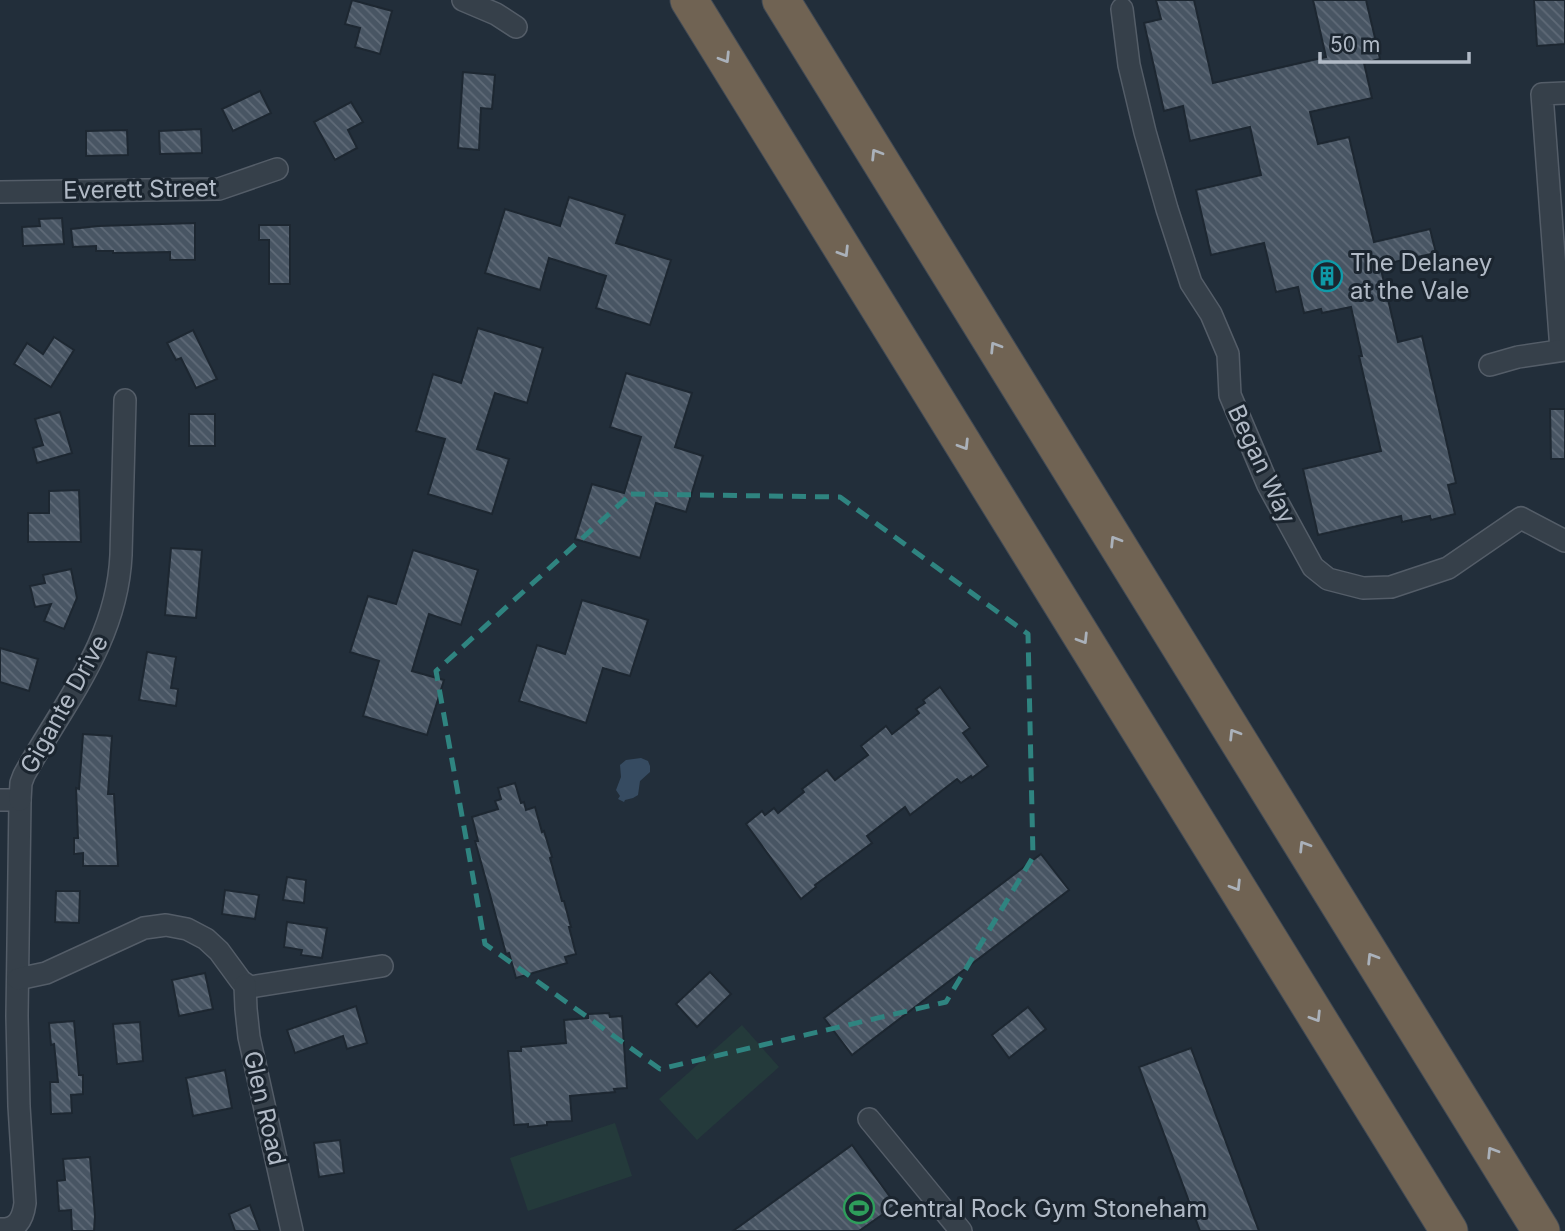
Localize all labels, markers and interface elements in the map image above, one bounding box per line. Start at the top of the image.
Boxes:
scale bar [1320,21,1469,65]
text: 50 m [1330,32,1380,57]
one-way arrow [716,51,729,64]
one-way arrow [871,148,884,161]
street label: Everett Street [63,173,217,205]
one-way arrow [836,244,849,257]
place label: The Delaney at the Vale [1350,248,1492,305]
building icon: The Delaney at the Vale [1310,259,1344,293]
one-way arrow [991,342,1004,355]
street label: Began Way [1222,400,1302,528]
one-way arrow [955,438,968,451]
one-way arrow [1110,535,1123,548]
street label: Gigante Drive [14,630,114,778]
one-way arrow [1075,631,1088,644]
one-way arrow [1230,729,1243,742]
one-way arrow [1299,841,1312,854]
one-way arrow [1227,879,1240,892]
one-way arrow [1368,953,1381,966]
one-way arrow [1308,1009,1321,1022]
street label: Glen Road [238,1048,292,1168]
one-way arrow [1487,1146,1500,1159]
sports icon: Central Rock Gym Stoneham [842,1191,876,1225]
place label: Central Rock Gym Stoneham [882,1194,1207,1223]

